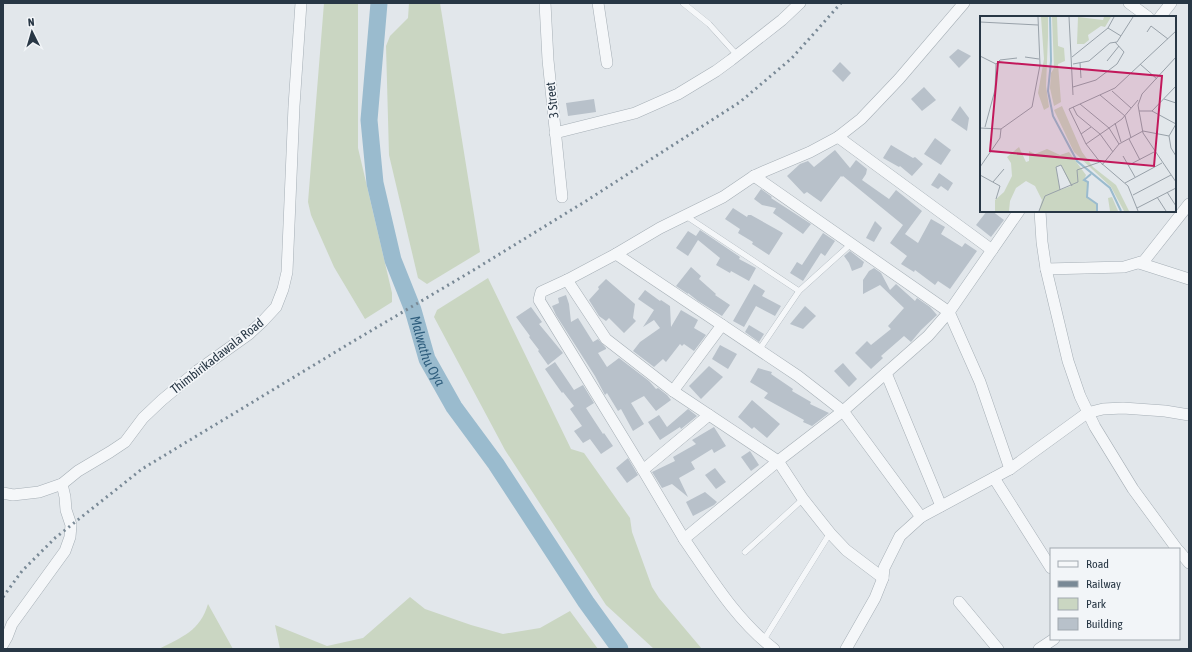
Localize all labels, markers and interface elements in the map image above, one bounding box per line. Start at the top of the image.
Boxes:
north arrow [12,12,52,52]
text: N [27,16,35,28]
inset map [980,16,1176,212]
street label: 3 Street [543,81,561,119]
water label: Malwathu Oya [407,314,449,389]
street label: Thimbirikadawala Road [168,315,266,397]
legend [1050,548,1180,640]
text: Road [1086,557,1109,571]
text: Railway [1086,577,1121,591]
text: Park [1086,597,1107,611]
text: Building [1086,617,1124,631]

